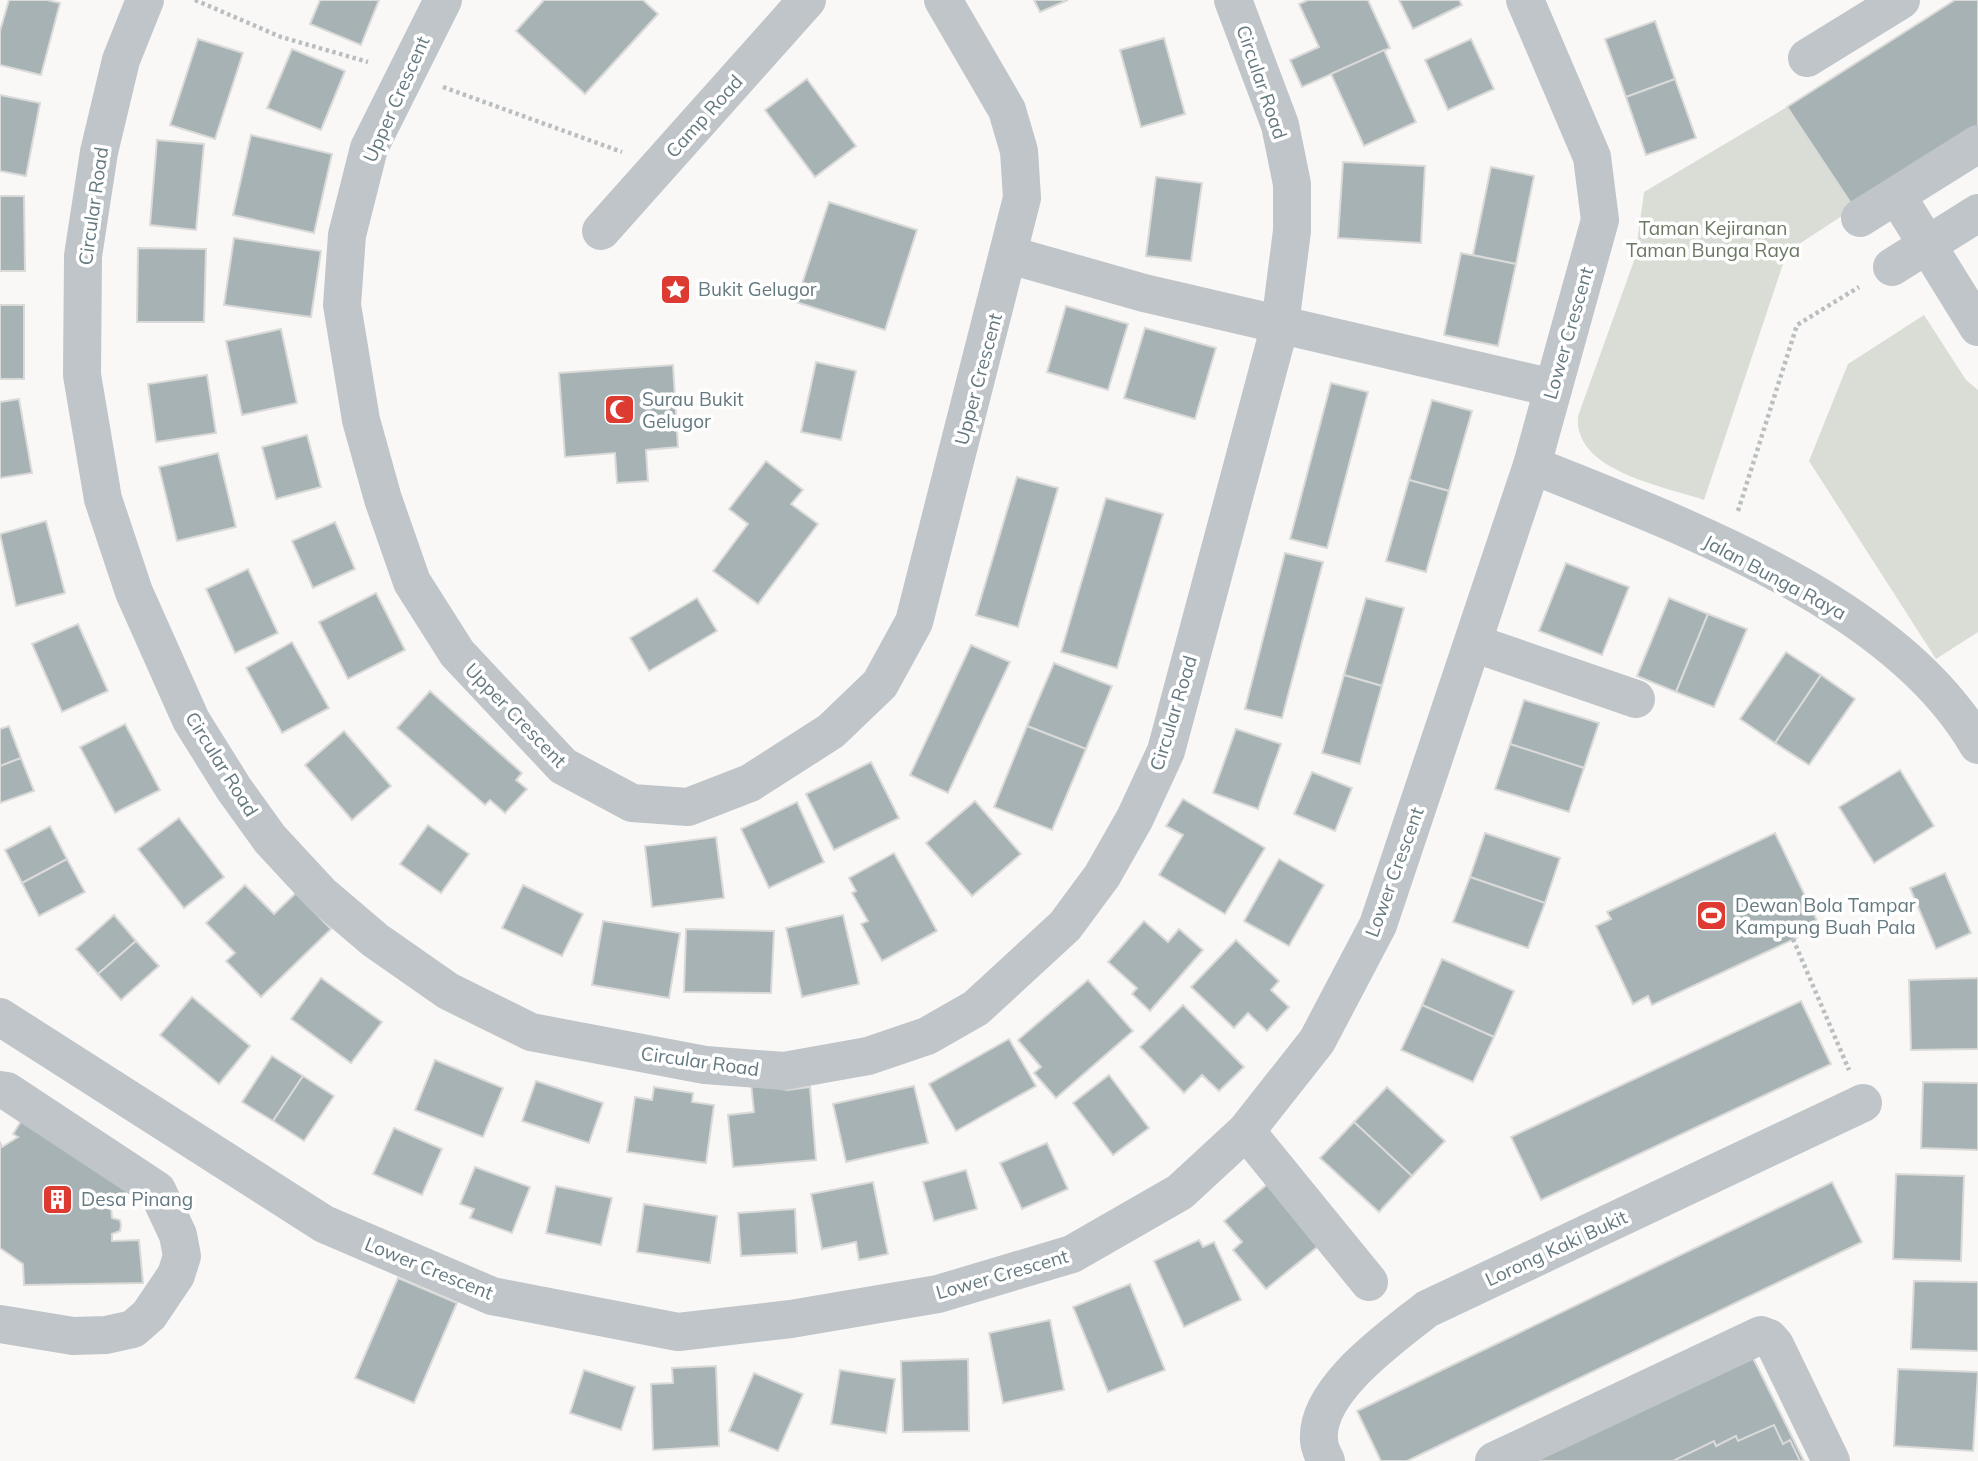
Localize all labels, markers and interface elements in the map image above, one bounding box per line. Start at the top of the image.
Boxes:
street label: Circular Road [1231,22,1293,142]
street label: Upper Crescent [357,32,435,166]
street label: Camp Road [660,69,748,163]
street label: Circular Road [73,145,113,267]
park label: Taman Kejiranan Taman Bunga Raya [1626,216,1800,262]
street label: Lower Crescent [1538,264,1598,402]
place icon: Bukit Gelugor [658,272,692,306]
place label: Bukit Gelugor [698,277,817,301]
street label: Upper Crescent [949,310,1007,448]
place label: Surau Bukit Gelugor [642,387,744,433]
mosque icon: Surau Bukit Gelugor [602,393,636,427]
street label: Jalan Bunga Raya [1700,529,1850,625]
street label: Circular Road [1144,653,1202,773]
street label: Upper Crescent [460,658,572,772]
street label: Circular Road [180,707,264,821]
street label: Lower Crescent [1359,803,1429,940]
place label: Dewan Bola Tampar Kampung Buah Pala [1735,893,1916,939]
sports icon: Dewan Bola Tampar Kampung Buah Pala [1695,899,1729,933]
street label: Circular Road [639,1041,761,1081]
building icon: Desa Pinang [41,1182,75,1216]
place label: Desa Pinang [81,1187,193,1211]
street label: Lorong Kaki Bukit [1481,1204,1631,1291]
street label: Lower Crescent [361,1231,497,1305]
street label: Lower Crescent [933,1244,1071,1304]

